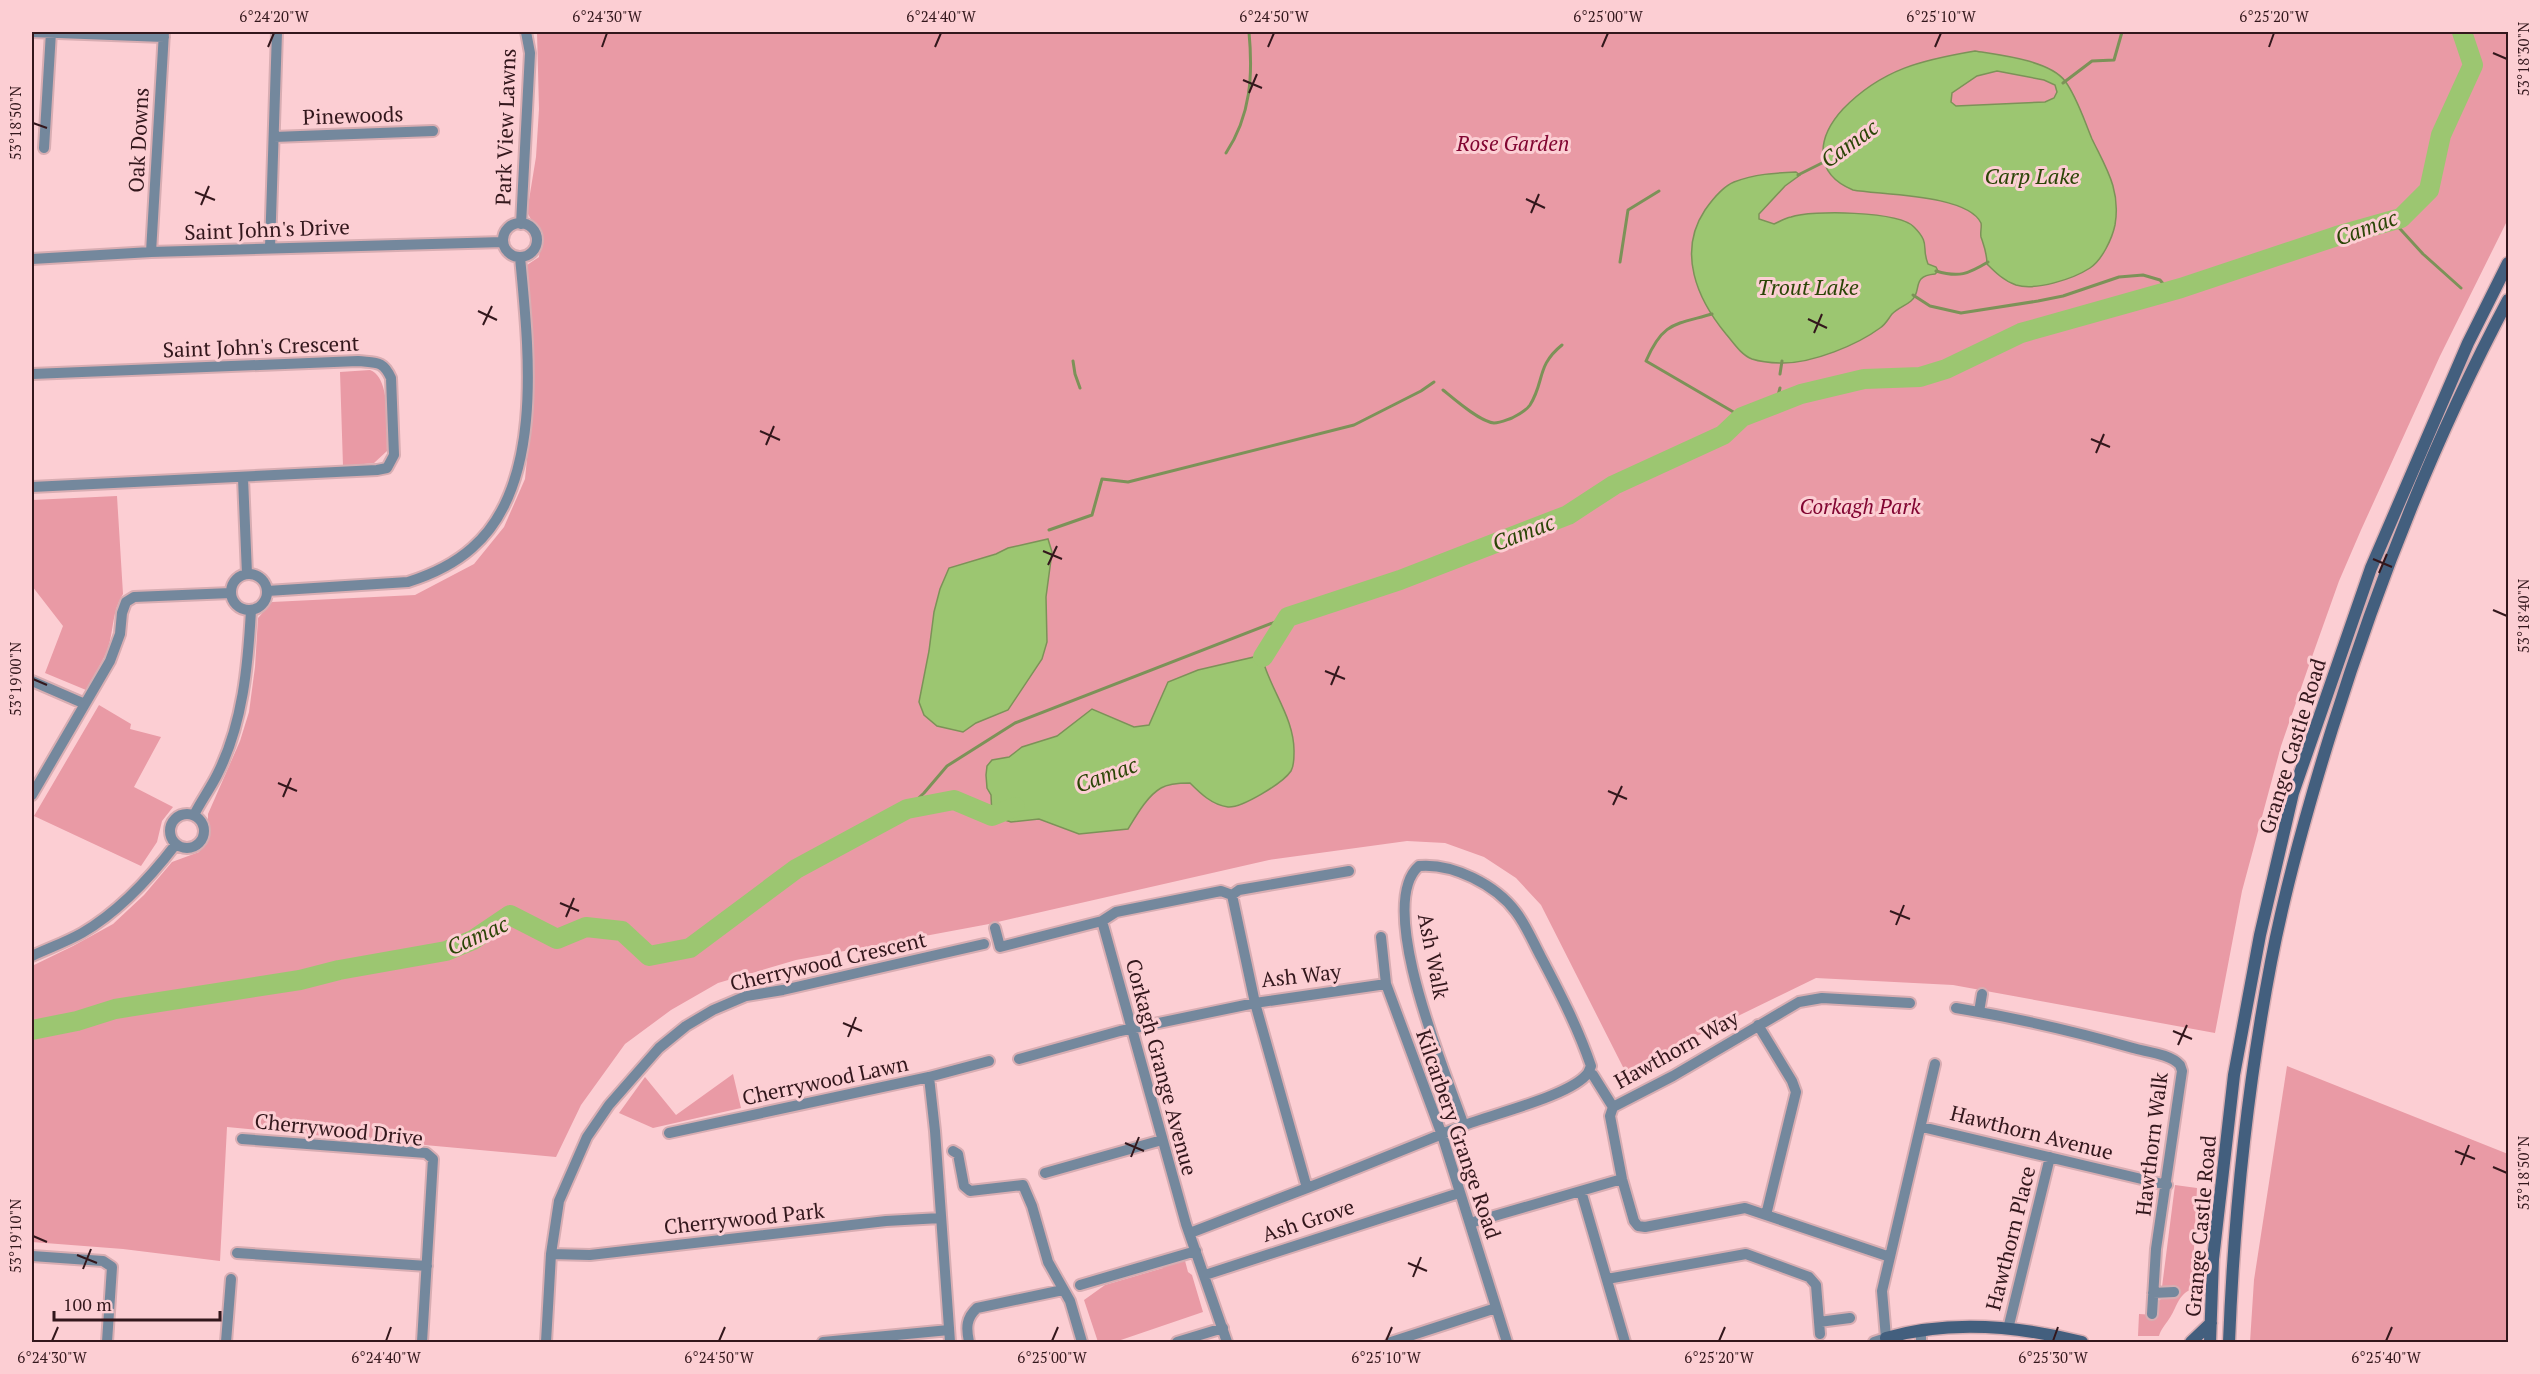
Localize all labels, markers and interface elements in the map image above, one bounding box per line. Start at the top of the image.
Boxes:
text: 6°24'20"W [239,6,310,26]
text: 6°24'30"W [572,6,643,26]
text: 6°24'40"W [906,6,977,26]
text: 6°24'50"W [1239,6,1310,26]
text: 6°25'00"W [1573,6,1644,26]
text: 6°25'10"W [1906,6,1977,26]
text: 6°25'20"W [2239,6,2310,26]
text: 53°18'30"N [2513,22,2533,96]
street label: Park View Lawns [488,48,522,206]
text: 53°18'50"N [5,86,25,160]
street label: Oak Downs [121,87,155,193]
street label: Pinewoods [302,99,404,131]
water label: Camac [1815,112,1884,174]
park label: Rose Garden [1456,129,1569,157]
water label: Carp Lake [1984,161,2080,190]
water label: Camac [2331,202,2402,252]
street label: Saint John's Drive [184,212,350,246]
water label: Trout Lake [1757,272,1859,301]
street label: Saint John's Crescent [162,329,360,363]
park label: Corkagh Park [1799,492,1921,520]
water label: Camac [1488,507,1559,557]
text: 53°18'40"N [2513,579,2533,653]
text: 53°19'00"N [5,642,25,716]
street label: Grange Castle Road [2252,654,2332,837]
water label: Camac [1071,749,1142,799]
water label: Camac [442,908,513,961]
street label: Ash Walk [1412,911,1456,1001]
street label: Cherrywood Crescent [727,925,929,997]
street label: Corkagh Grange Avenue [1120,956,1204,1178]
street label: Ash Way [1260,957,1343,993]
street label: Hawthorn Way [1609,1003,1743,1095]
street label: Kilcarbery Grange Road [1410,1025,1508,1243]
street label: Cherrywood Lawn [739,1049,911,1111]
street label: Hawthorn Walk [2128,1070,2174,1217]
street label: Hawthorn Avenue [1948,1098,2116,1166]
street label: Cherrywood Drive [253,1106,425,1152]
street label: Grange Castle Road [2178,1134,2222,1318]
text: 53°18'50"N [2513,1136,2533,1210]
street label: Hawthorn Place [1979,1163,2041,1313]
street label: Ash Grove [1258,1192,1358,1248]
street label: Cherrywood Park [662,1196,826,1240]
text: 53°19'10"N [5,1199,25,1273]
scale bar [54,1284,220,1322]
text: 100 m [63,1292,112,1316]
text: 6°24'30"W [17,1347,88,1367]
text: 6°24'40"W [351,1347,422,1367]
text: 6°24'50"W [684,1347,755,1367]
text: 6°25'00"W [1017,1347,1088,1367]
text: 6°25'10"W [1351,1347,1422,1367]
text: 6°25'20"W [1684,1347,1755,1367]
text: 6°25'30"W [2018,1347,2089,1367]
text: 6°25'40"W [2351,1347,2422,1367]

